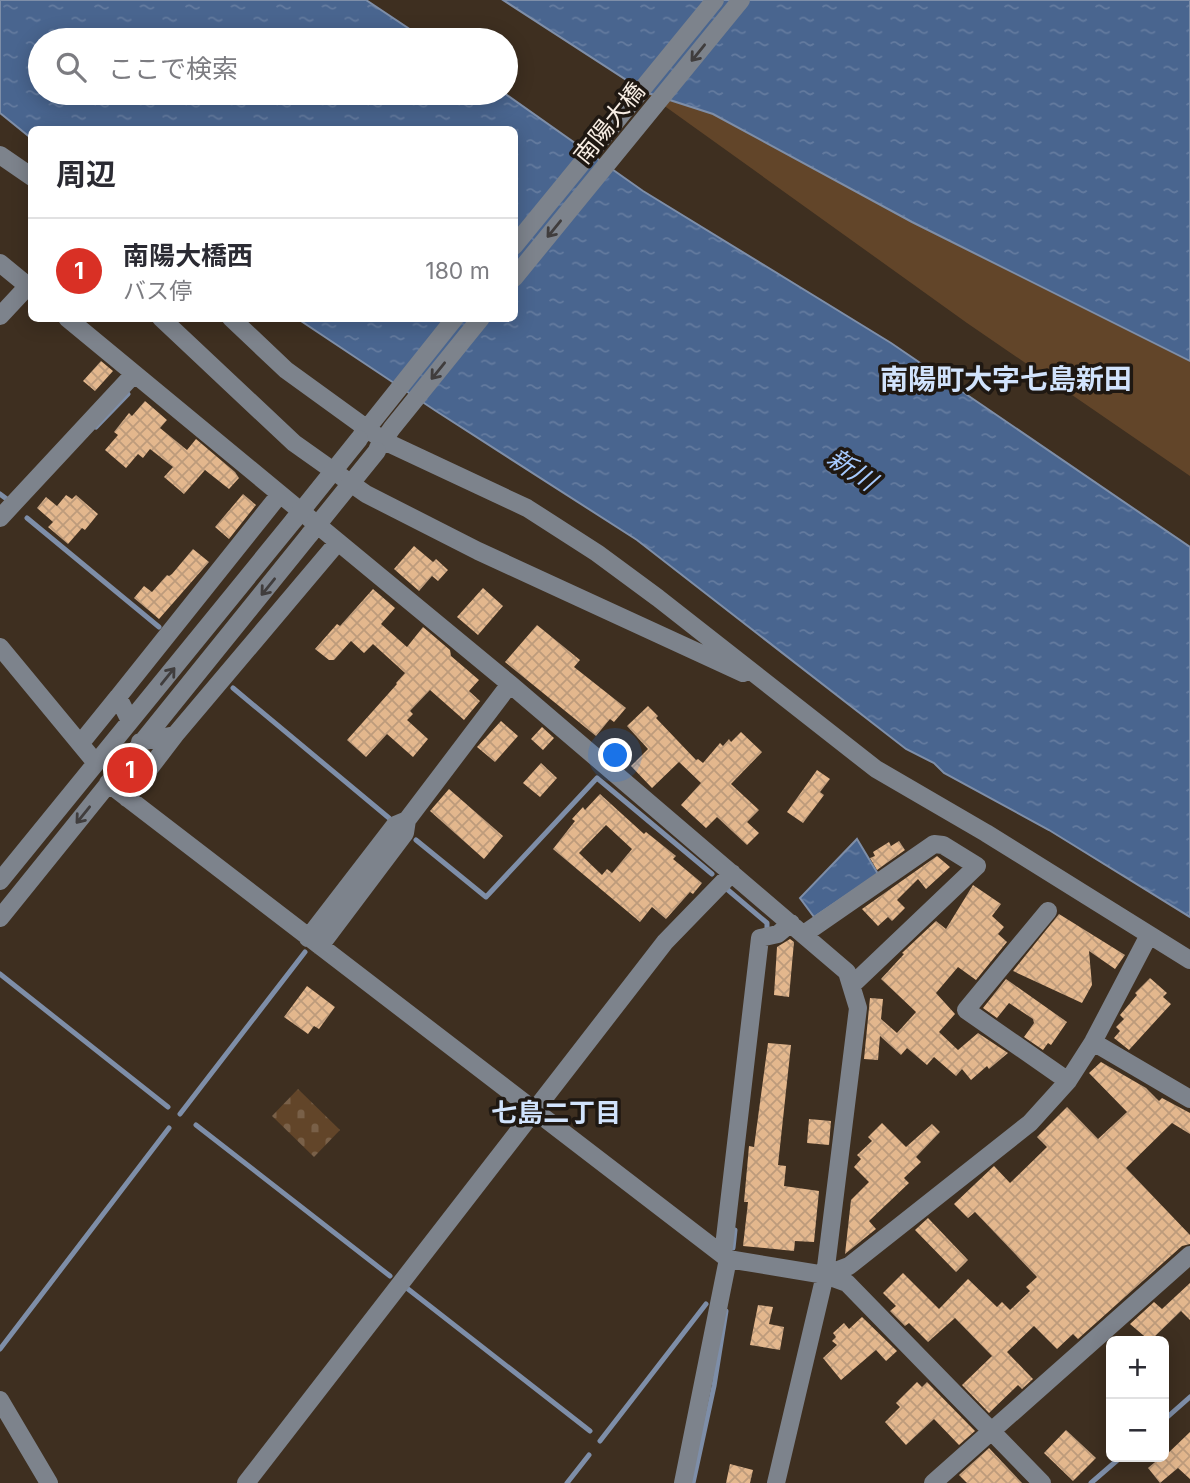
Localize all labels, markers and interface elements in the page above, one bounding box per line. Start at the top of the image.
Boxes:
search box [28,28,518,105]
one-way arrow [690,43,706,61]
icon: search [52,48,90,86]
text: ここで検索 [108,53,238,84]
street label: 南陽大橋 [568,77,650,169]
text: 周辺 [56,156,116,192]
one-way arrow [546,220,562,238]
text: 南陽大橋西 [123,240,253,271]
text: 1 [74,257,84,285]
text: 180 m [425,257,490,285]
text: バス停 [123,277,192,305]
one-way arrow [430,362,446,380]
district label: 南陽町大字七島新田 [880,362,1132,396]
water label: 新川 [822,442,885,498]
one-way arrow [260,577,275,595]
one-way arrow [160,667,176,685]
your location [598,738,632,772]
pin: 1 [107,744,153,796]
one-way arrow [75,805,90,823]
district label: 七島二丁目 [491,1097,621,1128]
map controls [1106,1336,1169,1462]
button: + [1106,1336,1169,1399]
button: − [1106,1399,1169,1462]

